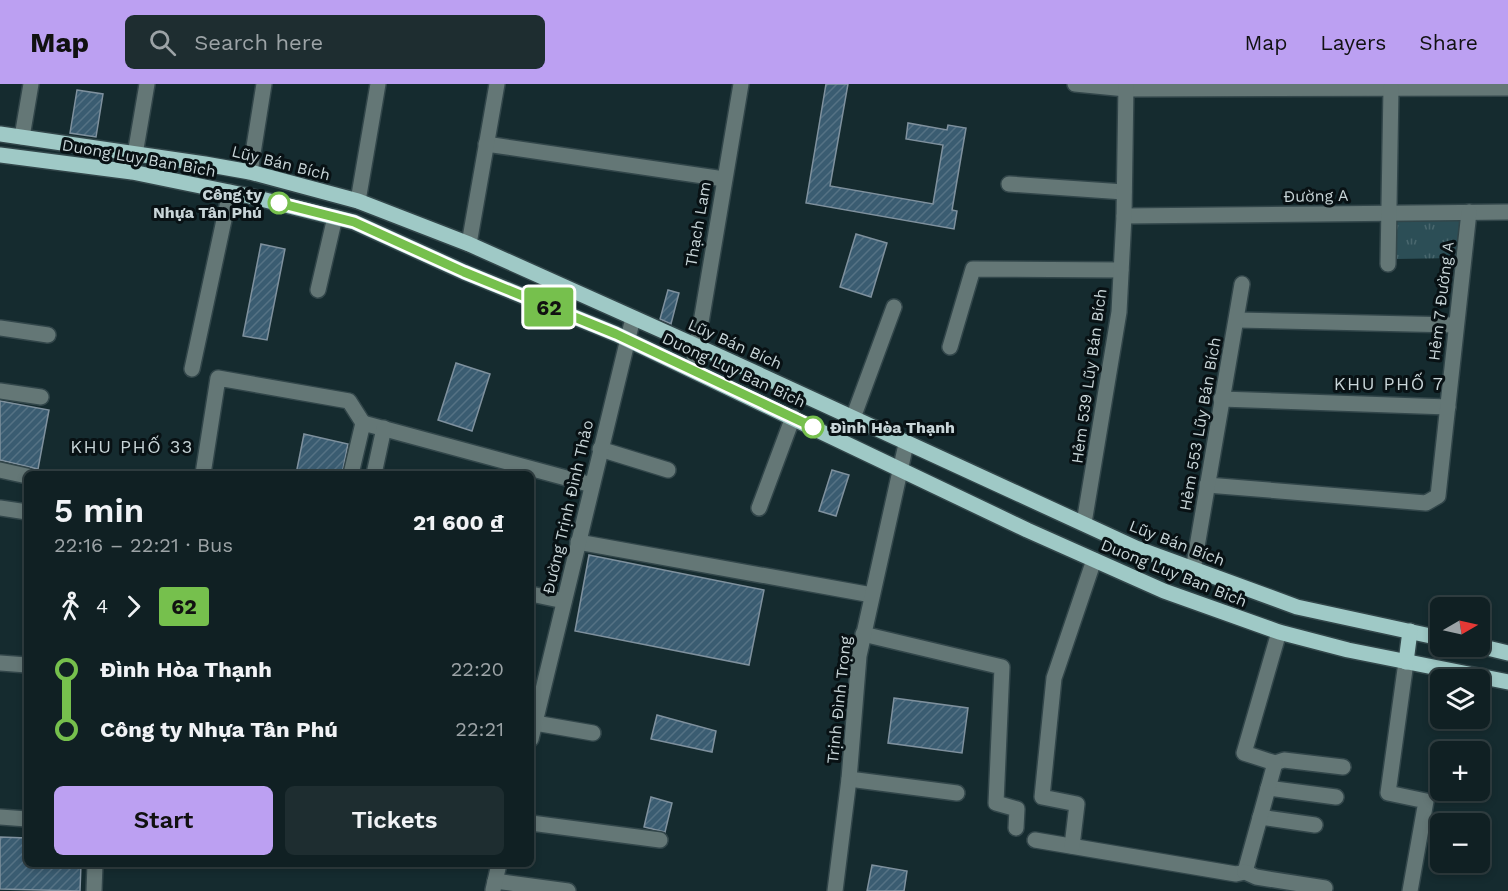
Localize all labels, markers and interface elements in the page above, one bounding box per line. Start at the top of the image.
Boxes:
search box [125,15,545,69]
text: Map [30,26,89,59]
icon: search [146,26,179,59]
text: Search here [194,30,323,55]
text: Map [1244,30,1287,55]
text: Layers [1320,30,1386,55]
text: Share [1419,30,1478,55]
street label: Duong Luy Ban Bich [61,135,217,181]
street label: Lũy Bán Bích [230,142,332,184]
street label: Thạch Lam [681,180,715,268]
place label: Công ty Nhựa Tân Phú [153,185,263,222]
street label: Đường A [1283,186,1349,206]
marker: Công ty Nhựa Tân Phú [268,192,290,214]
street label: Hẻm 7 Đường A [1424,240,1458,362]
street label: Hẻm 539 Lũy Bán Bích [1067,287,1111,465]
line badge: 62 [522,288,576,326]
text: 62 [536,295,562,320]
street label: Lũy Bán Bích [685,315,785,373]
street label: Duong Luy Ban Bich [659,328,809,412]
street label: Hẻm 553 Lũy Bán Bích [1175,336,1225,512]
district label: KHU PHỐ 7 [1334,372,1444,394]
marker: Đình Hòa Thạnh [802,416,824,438]
street label: Đường Trịnh Đình Thảo [539,418,597,596]
place label: Đình Hòa Thạnh [830,418,955,437]
district label: KHU PHỐ 33 [70,435,194,457]
text: 5 min [54,491,144,530]
text: 21 600 ₫ [413,510,504,535]
street label: Lũy Bán Bích [1126,516,1228,570]
text: 22:16 – 22:21 · Bus [54,533,233,557]
street label: Duong Luy Ban Bich [1098,535,1250,611]
icon: walk [54,590,87,623]
icon: forward [117,590,150,623]
text: 4 [96,594,108,618]
text: 62 [171,594,197,619]
north arrow [1430,597,1490,657]
map controls [1430,597,1490,873]
street label: Trịnh Đình Trọng [823,635,855,765]
text: Đình Hòa Thạnh [100,657,272,682]
text: 22:20 [451,657,504,681]
button: layers [1430,669,1490,729]
text: Công ty Nhựa Tân Phú [100,717,338,742]
text: 22:21 [455,717,504,741]
button: + [1430,741,1490,801]
button: Start [54,786,273,855]
button: Tickets [285,786,504,855]
button: − [1430,813,1490,873]

